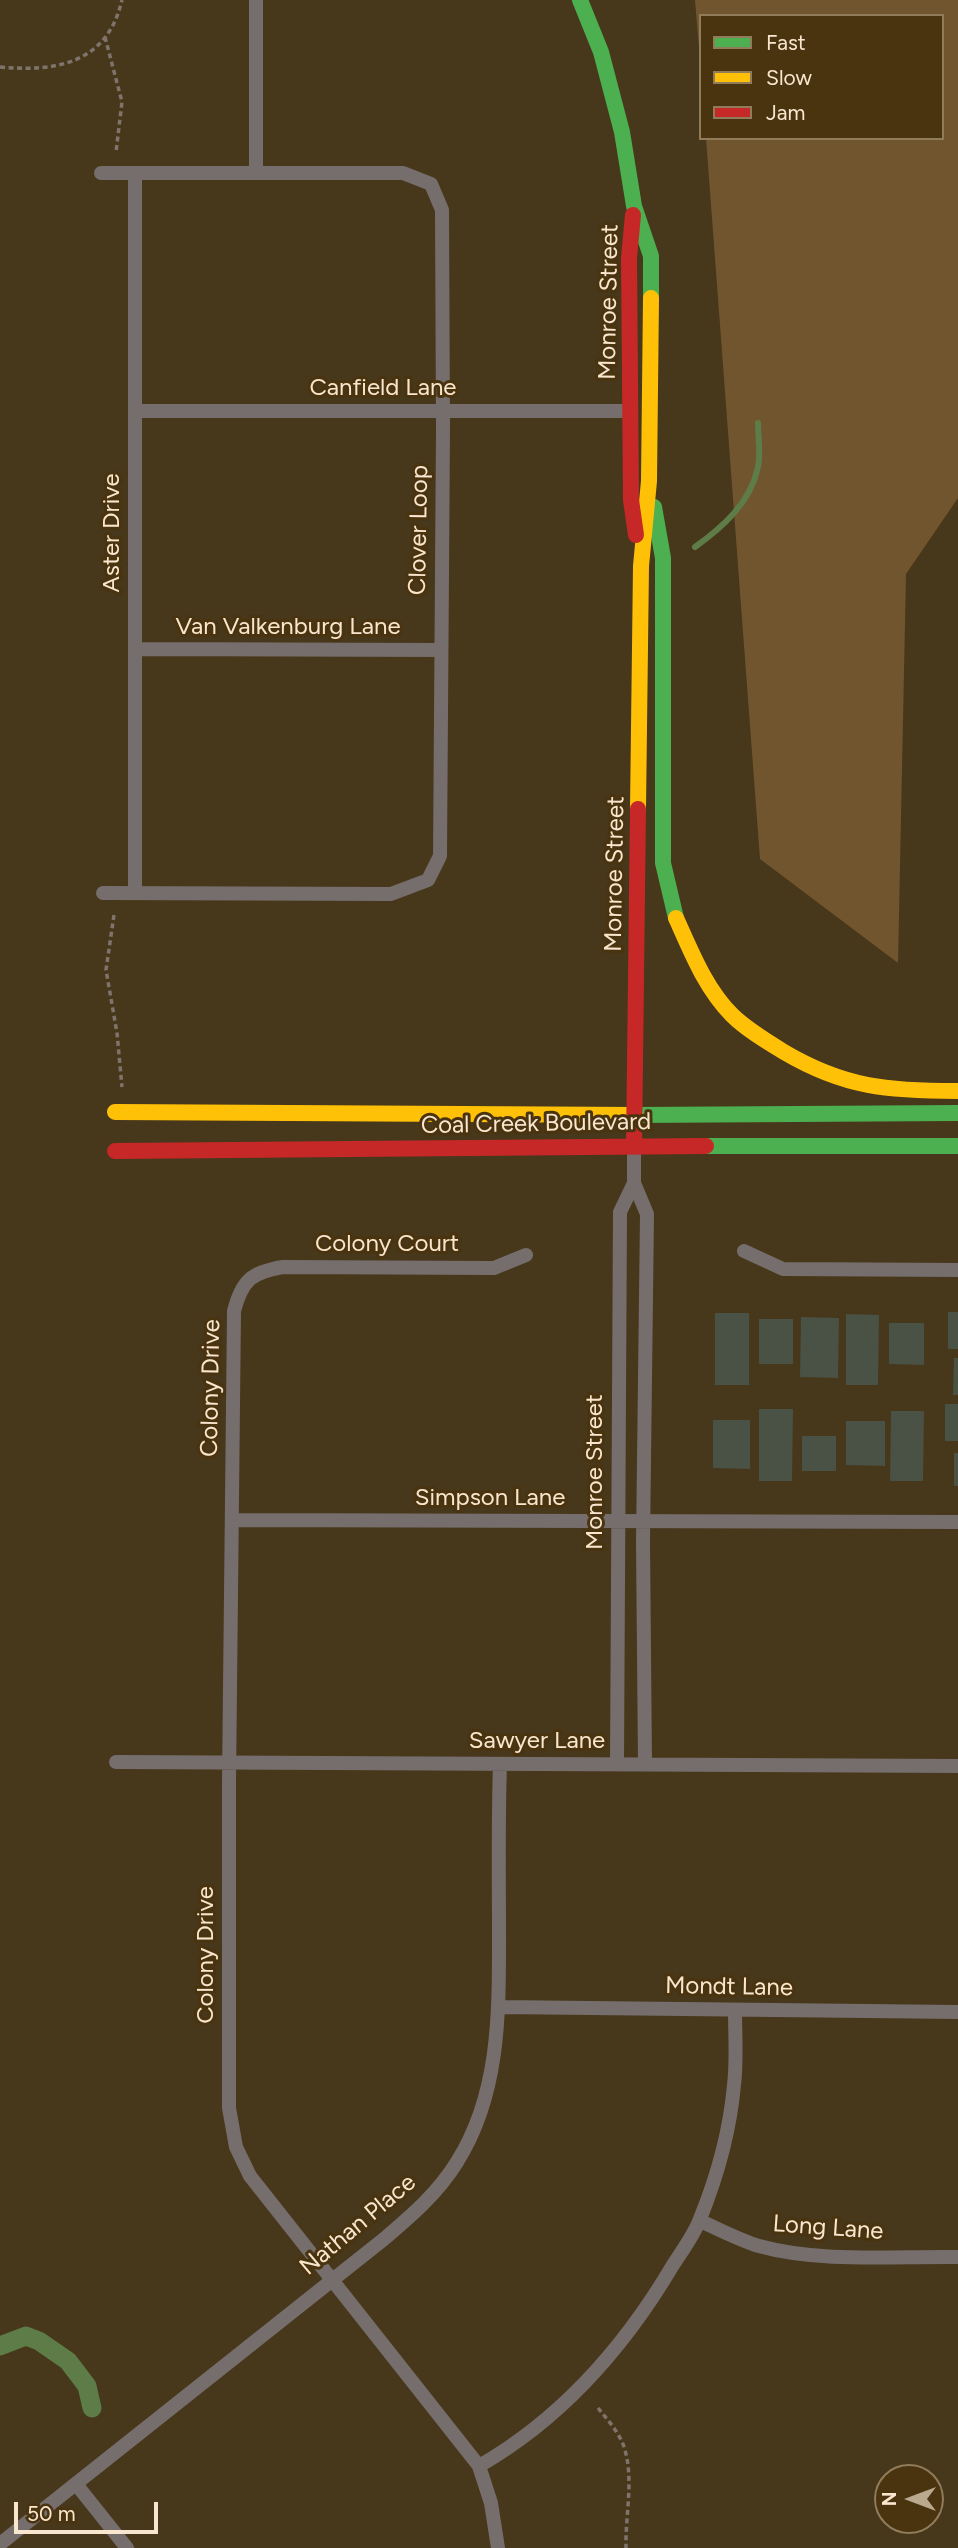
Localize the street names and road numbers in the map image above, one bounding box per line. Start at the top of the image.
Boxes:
street label: Monroe Street [593,224,625,380]
street label: Canfield Lane [310,374,456,402]
street label: Clover Loop [403,465,435,595]
street label: Aster Drive [98,473,126,593]
street label: Van Valkenburg Lane [175,613,401,641]
street label: Monroe Street [599,796,631,952]
street label: Coal Creek Boulevard [421,1108,651,1140]
street label: Colony Court [315,1230,459,1258]
street label: Colony Drive [195,1319,227,1457]
street label: Monroe Street [581,1394,609,1550]
street label: Simpson Lane [415,1484,565,1512]
street label: Sawyer Lane [469,1727,605,1755]
street label: Colony Drive [192,1886,220,2024]
street label: Mondt Lane [665,1971,793,2003]
street label: Nathan Place [294,2168,422,2282]
street label: Long Lane [772,2210,884,2246]

